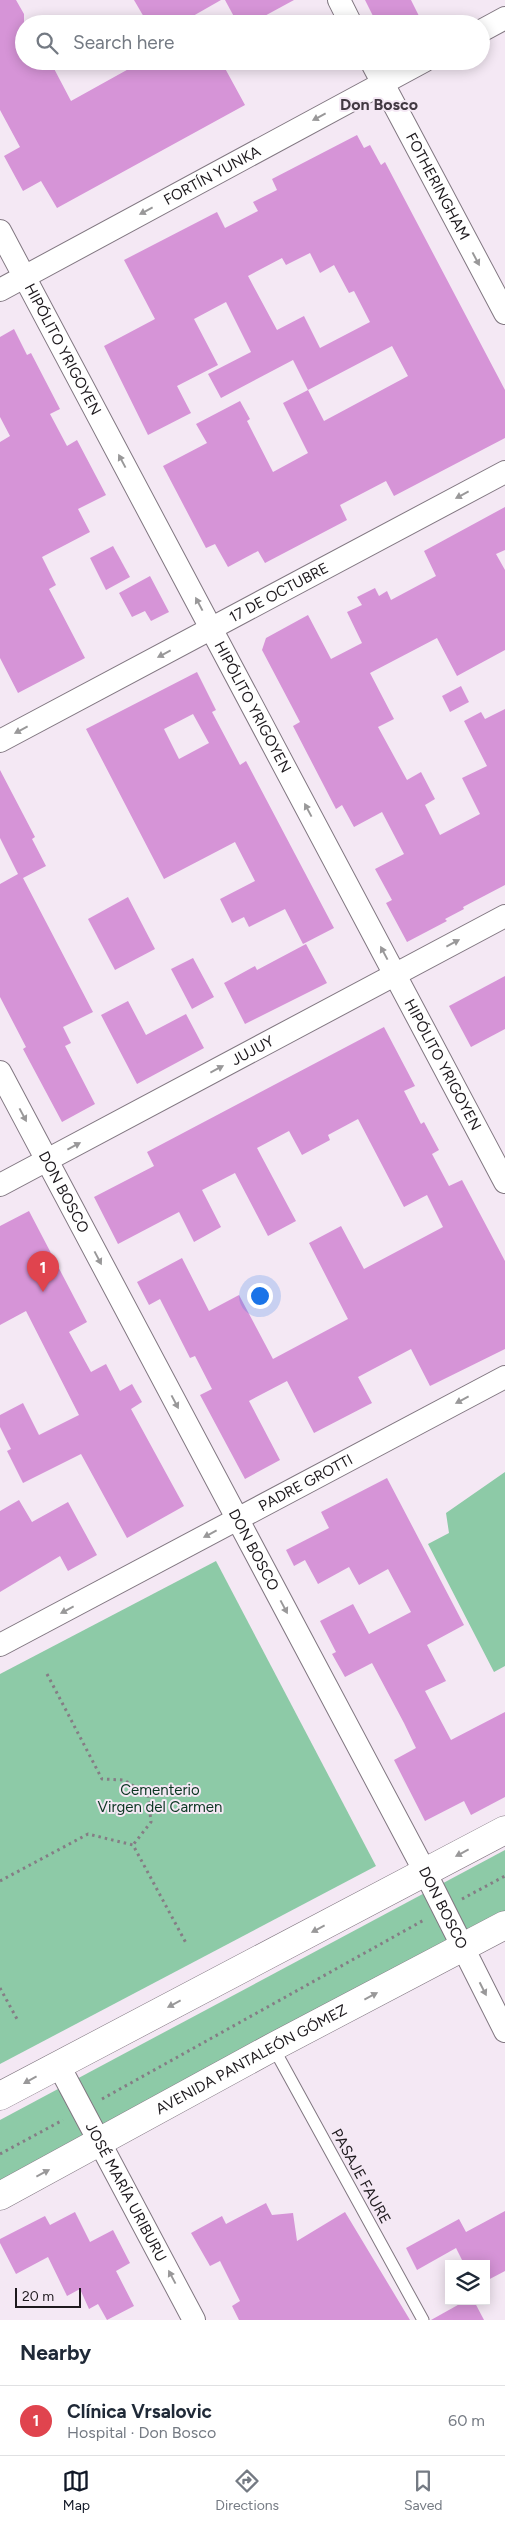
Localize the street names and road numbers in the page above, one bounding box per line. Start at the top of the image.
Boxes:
street label: FOTHERINGHAM [402,130,473,243]
street label: FORTÍN YUNKA [160,142,264,209]
street label: HIPÓLITO YRIGOYEN [21,281,105,418]
street label: 17 DE OCTUBRE [226,559,332,626]
street label: HIPÓLITO YRIGOYEN [211,638,295,776]
street label: HIPÓLITO YRIGOYEN [400,996,485,1134]
street label: JUJUY [228,1032,277,1069]
street label: DON BOSCO [35,1148,93,1236]
street label: PADRE GROTTI [255,1450,356,1515]
street label: DON BOSCO [225,1506,283,1594]
street label: DON BOSCO [415,1864,471,1952]
street label: AVENIDA PANTALEÓN GÓMEZ [153,2001,350,2118]
street label: JOSÉ MARÍA URIBURU [82,2119,170,2265]
street label: PASAJE FAURE [328,2125,394,2227]

